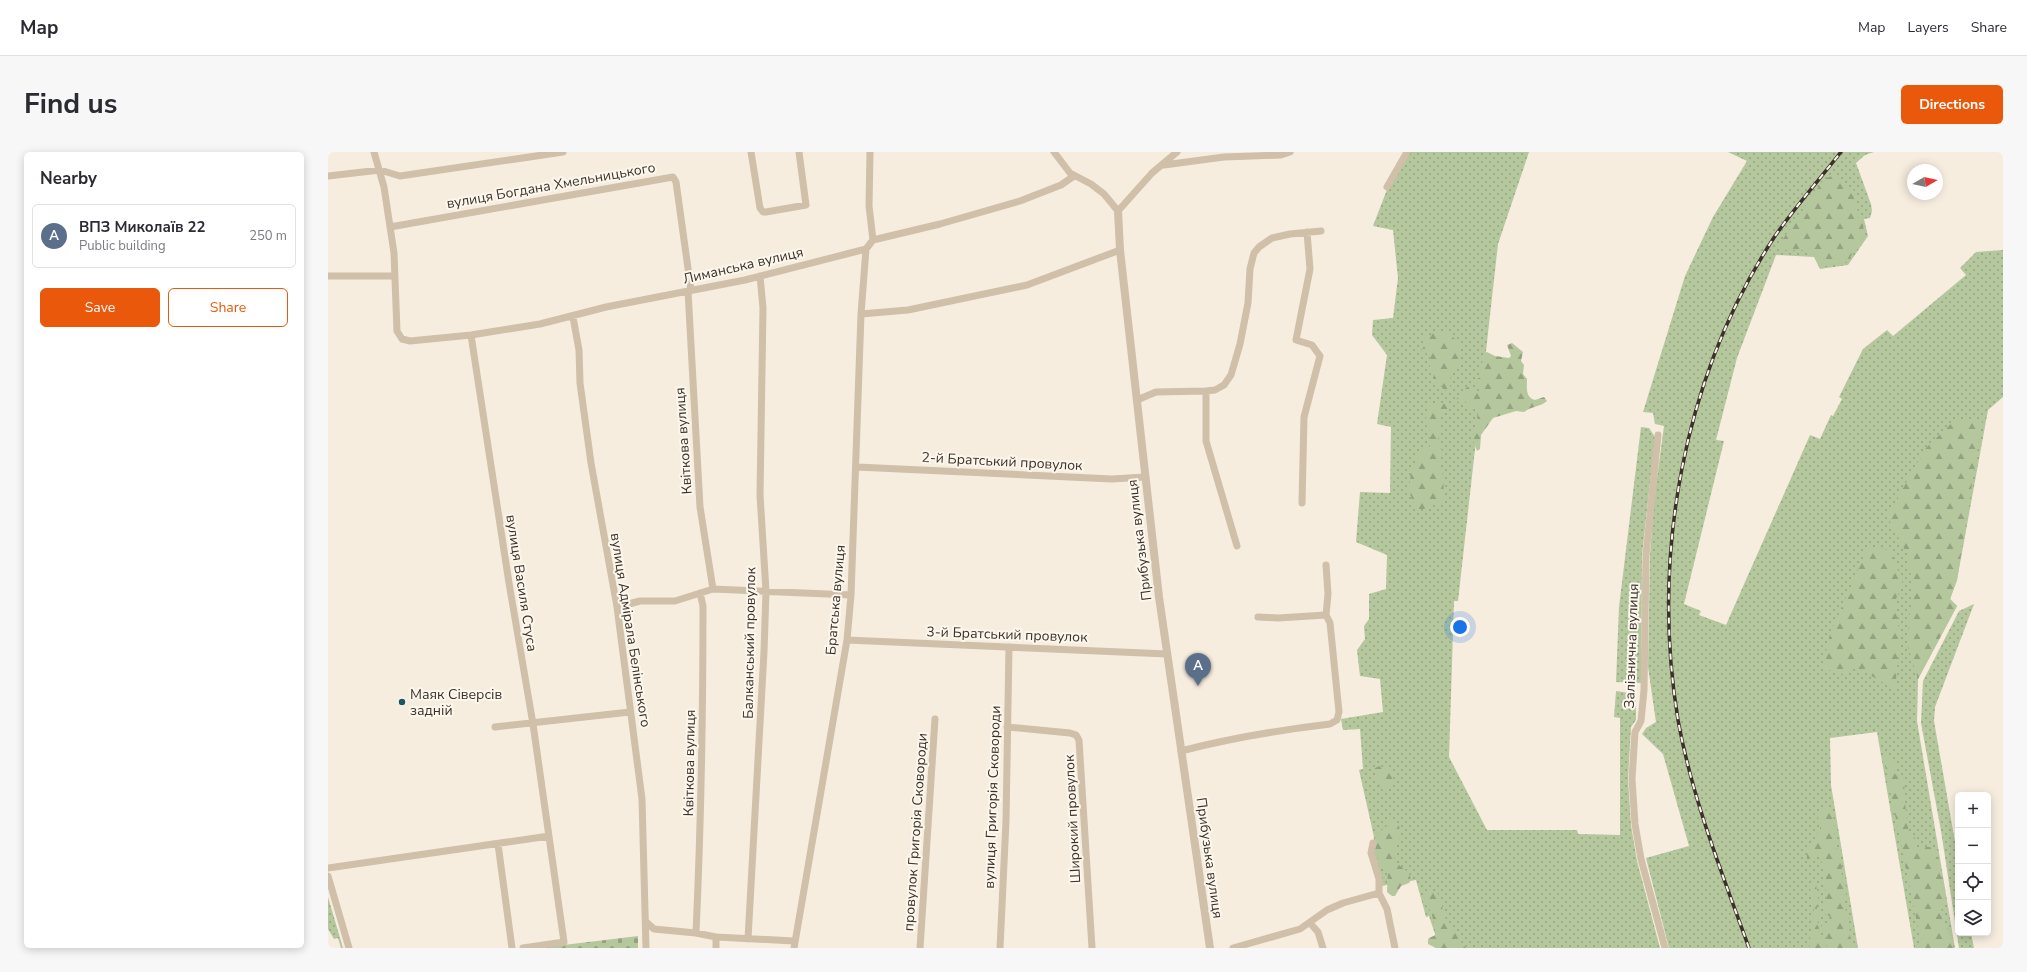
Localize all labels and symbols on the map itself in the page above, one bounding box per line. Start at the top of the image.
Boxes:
street label: вулиця Богдана Хмельницького [445,158,657,213]
north arrow [1907,164,1943,200]
street label: Лиманська вулиця [681,242,805,289]
street label: Квіткова вулиця [670,387,697,495]
street label: 2-й Братський провулок [921,448,1084,475]
street label: Прибузька вулиця [1123,478,1156,602]
street label: вулиця Василя Стуса [501,513,542,653]
street label: вулиця Адмірала Белінського [606,532,655,729]
street label: Братська вулиця [821,544,850,656]
street label: Балканський провулок [739,566,760,719]
street label: Залізнична вулиця [1620,583,1643,709]
your location [1450,617,1470,637]
street label: 3-й Братський провулок [926,622,1088,647]
pin: A [1185,653,1211,686]
place label: Маяк Сіверсів задній [410,685,502,720]
marker: Маяк Сіверсів задній [397,697,407,707]
street label: вулиця Григорія Сковороди [980,705,1005,889]
street label: Квіткова вулиця [679,709,700,817]
street label: провулок Григорія Сковороди [899,732,932,932]
street label: Широкий провулок [1060,754,1085,884]
street label: Прибузька вулиця [1192,796,1227,920]

